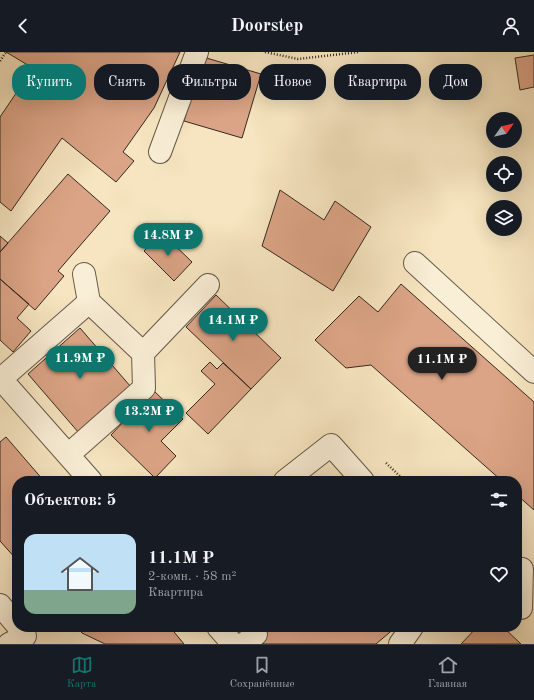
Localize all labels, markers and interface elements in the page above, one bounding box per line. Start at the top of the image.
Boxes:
icon: back [12,15,34,37]
icon: person [500,15,522,37]
text: Doorstep [231,17,303,35]
chip: Купить [12,64,86,100]
chip: Снять [94,64,159,100]
chip: Фильтры [167,64,251,100]
chip: Новое [259,64,326,100]
chip: Квартира [334,64,421,100]
chip: Дом [429,64,482,100]
north arrow [486,112,522,148]
map controls [486,112,522,236]
button: locate [486,156,522,192]
button: layers [486,200,522,236]
pin: 14.8M ₽ [131,223,205,257]
text: 14.8M ₽ [143,229,193,242]
pin: 14.1M ₽ [196,308,270,342]
text: 14.1M ₽ [208,314,258,327]
pin: 11.9M ₽ [43,346,117,380]
pin: 11.1M ₽ [405,347,479,381]
text: 11.9M ₽ [55,352,105,365]
text: 11.1M ₽ [417,353,467,366]
pin: 13.2M ₽ [112,399,186,433]
text: 13.2M ₽ [124,405,174,418]
icon: filters [488,489,510,511]
text: Объектов: 5 [24,492,116,509]
icon: home [56,550,104,598]
text: 11.1M ₽ [148,550,214,567]
icon: heart [488,563,510,585]
text: 2-комн. · 58 m² [148,570,236,583]
text: Квартира [148,586,203,599]
tab: Карта [67,654,96,692]
tab: Сохранённые [230,654,295,692]
tab: Главная [428,654,467,692]

